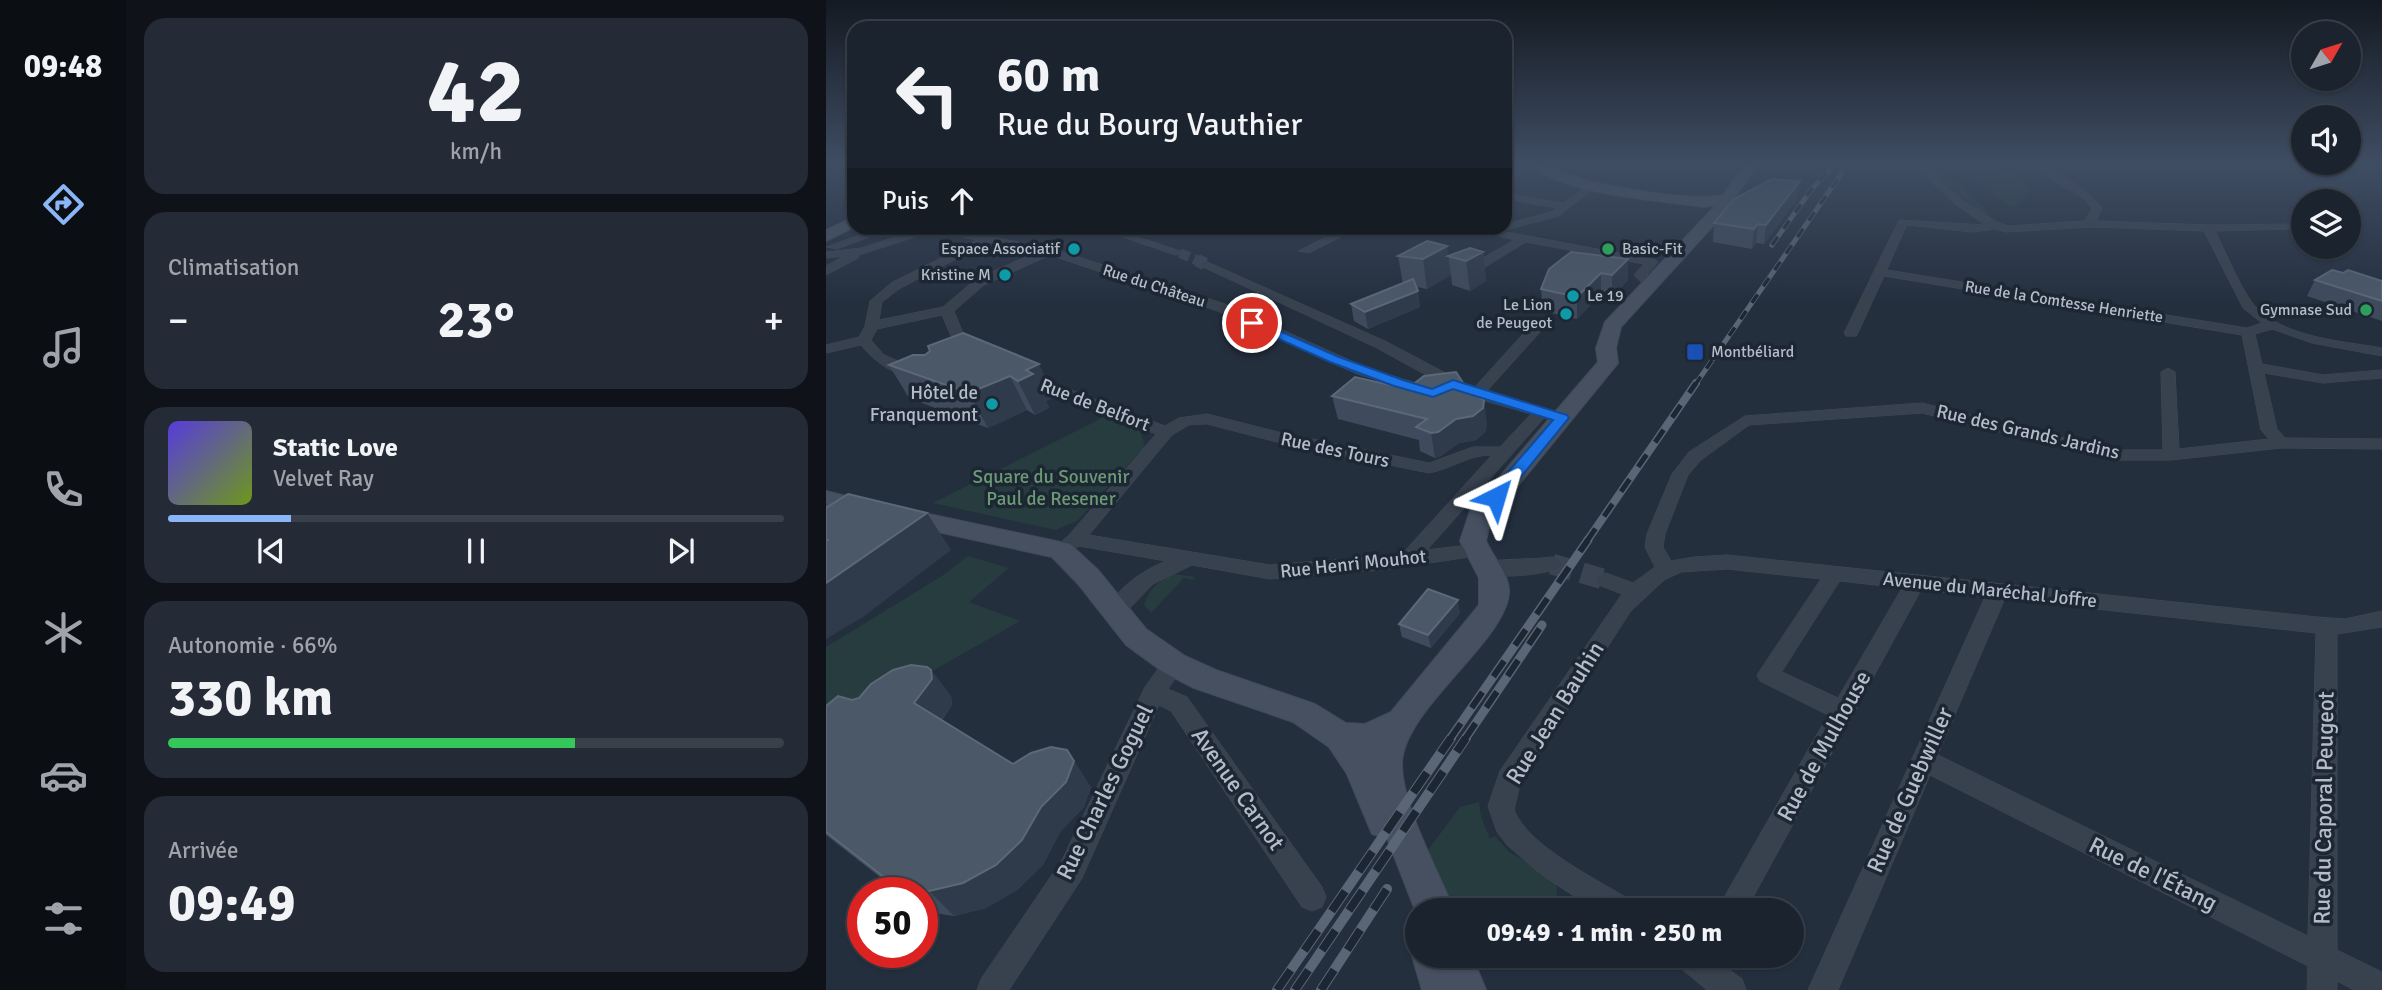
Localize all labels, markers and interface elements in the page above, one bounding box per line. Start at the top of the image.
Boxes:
north arrow [2291,21,2361,91]
map controls [2291,21,2361,259]
text: 42 [427,35,525,148]
text: 60 m [997,45,1100,105]
text: 09:48 [24,47,102,86]
icon: left [882,49,973,140]
text: Rue du Bourg Vauthier [997,105,1302,144]
button: sound [2291,105,2361,175]
text: km/h [450,137,502,166]
icon: directions [39,180,88,229]
icon: ahead [943,182,981,220]
text: Puis [882,185,929,217]
button: layers [2291,189,2361,259]
place label: Espace Associatif [941,239,1061,259]
place label: Basic-Fit [1622,239,1683,259]
marker: Espace Associatif [1066,241,1082,257]
marker: Basic-Fit [1600,241,1616,257]
text: Climatisation [168,253,299,282]
street label: Rue du Château [1100,260,1208,312]
place label: Kristine M [921,265,991,285]
marker: Kristine M [997,267,1013,283]
street label: Rue de la Comtesse Henriette [1963,276,2165,328]
place label: Le 19 [1587,286,1624,306]
text: 23° [438,288,514,352]
marker: Le 19 [1565,288,1581,304]
pin [1222,293,1282,353]
place label: Le Lion de Peugeot [1476,295,1552,333]
text: − [168,297,189,344]
text: + [763,297,784,344]
place label: Gymnase Sud [2260,300,2352,320]
marker: Gymnase Sud [2358,302,2374,318]
icon: arrive [1233,304,1271,342]
marker: Le Lion de Peugeot [1558,306,1574,322]
icon: music [39,323,88,372]
marker: Montbéliard [1685,342,1705,362]
place label: Montbéliard [1711,342,1794,362]
street label: Rue de Belfort [1037,373,1153,437]
place label: Hôtel de Franquemont [870,381,978,427]
marker: Hôtel de Franquemont [984,396,1000,412]
street label: Rue des Grands Jardins [1934,399,2122,465]
street label: Rue des Tours [1278,427,1392,473]
text: Static Love [273,432,398,464]
position arrow [1459,460,1533,534]
text: Velvet Ray [273,464,374,493]
icon: phone [39,465,88,514]
park label: Square du Souvenir Paul de Resener [973,465,1129,511]
icon: previous [252,532,290,570]
icon: pause [457,532,495,570]
icon: next [662,532,700,570]
street label: Rue Henri Mouhot [1279,544,1428,584]
street label: Avenue du Maréchal Joffre [1882,567,2098,613]
icon: climate [39,608,88,657]
text: Autonomie · 66% [168,631,338,660]
street label: Rue Jean Bauhin [1500,636,1610,790]
text: 330 km [168,666,333,730]
street label: Rue de Mulhouse [1771,666,1877,826]
street label: Rue du Caporal Peugeot [2307,691,2341,925]
street label: Rue Charles Goguel [1050,699,1160,885]
street label: Rue de Guebwiller [1860,702,1960,877]
street label: Avenue Carnot [1185,722,1291,856]
icon: car [39,751,88,800]
street label: Rue de l'Étang [2084,830,2222,918]
text: Arrivée [168,836,239,865]
text: 09:49 [168,871,296,935]
speed limit sign: 50 [847,877,938,968]
icon: filters [39,894,88,943]
text: 09:49 · 1 min · 250 m [1487,917,1722,949]

